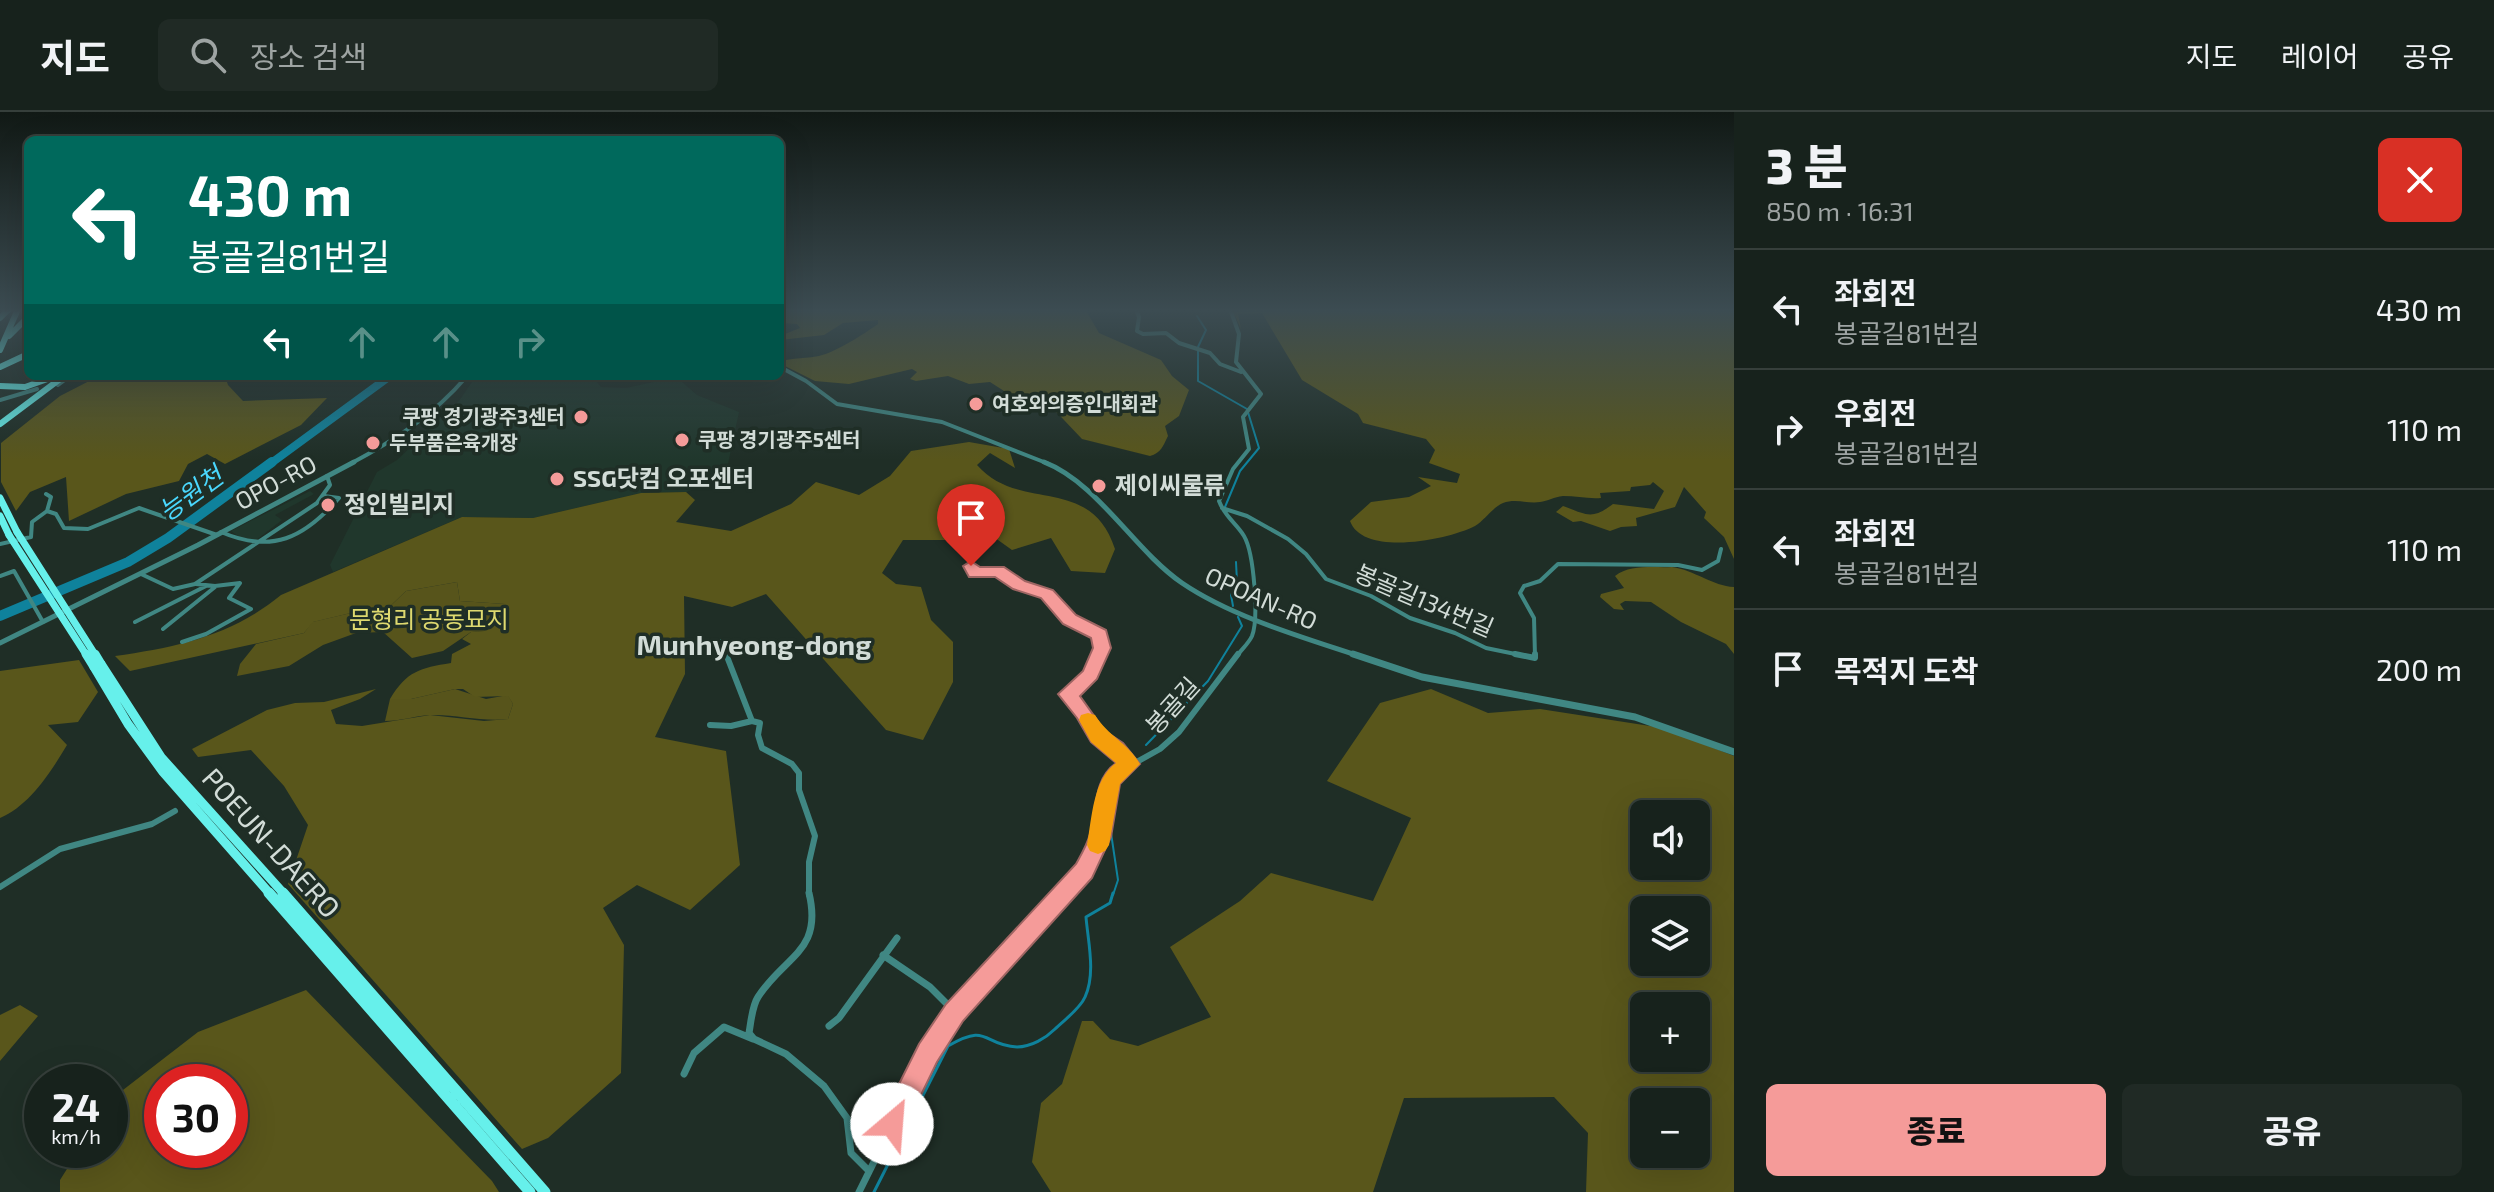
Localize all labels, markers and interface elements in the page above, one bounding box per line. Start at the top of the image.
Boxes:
search box [158,19,718,91]
icon: search [186,33,230,77]
text: 지도 [40,34,110,80]
text: 장소 검색 [250,38,367,74]
text: 지도 [2186,39,2237,73]
text: 레이어 [2281,39,2358,73]
text: 공유 [2402,39,2454,73]
text: 3 분 [1766,136,1848,194]
button: close [2378,138,2462,222]
text: 430 m [188,160,352,227]
icon: left [56,168,160,272]
text: 850 m · 16:31 [1766,195,1914,226]
text: 봉골길81번길 [188,234,390,277]
text: 좌회전 [1834,274,1917,310]
icon: left [1766,287,1810,331]
text: 430 m [2376,291,2462,327]
text: 봉골길81번길 [1834,317,1980,348]
icon: left [256,320,300,364]
icon: ahead [340,320,384,364]
icon: ahead [424,320,468,364]
icon: right [508,320,552,364]
place label: 여호와의증인대회관 [992,391,1158,415]
text: 우회전 [1834,394,1917,430]
marker: 여호와의증인대회관 [967,395,985,413]
place label: 쿠팡 경기광주3센터 [402,404,565,428]
icon: right [1766,407,1810,451]
marker: 쿠팡 경기광주3센터 [572,408,590,426]
text: 110 m [2387,411,2462,447]
place label: 쿠팡 경기광주5센터 [698,427,861,451]
place label: 두부품은육개장 [389,430,518,454]
marker: 쿠팡 경기광주5센터 [673,431,691,449]
marker: 두부품은육개장 [364,434,382,452]
text: 봉골길81번길 [1834,437,1980,468]
street label: OPO-RO [230,448,321,515]
water label: 능원천 [152,457,231,526]
place label: SSG닷컴 오포센터 [573,463,754,492]
marker: SSG닷컴 오포센터 [548,470,566,488]
place label: 제이씨물류 [1115,470,1225,499]
marker: 제이씨물류 [1090,477,1108,495]
pin [937,484,1005,566]
place label: 정인빌리지 [344,489,454,518]
marker: 정인빌리지 [319,496,337,514]
icon: arrive [949,496,993,540]
text: 좌회전 [1834,514,1917,550]
icon: left [1766,527,1810,571]
text: 110 m [2387,531,2462,567]
street label: 봉골길134번길 [1351,557,1498,642]
text: 봉골길81번길 [1834,557,1980,588]
street label: OPOAN-RO [1201,560,1322,635]
park label: 문형리 공동묘지 [349,604,509,633]
district label: Munhyeong-dong [637,627,871,661]
icon: arrive [1766,647,1810,691]
text: 200 m [2376,651,2462,687]
text: 목적지 도착 [1834,652,1978,688]
street label: 봉골길 [1139,671,1205,739]
street label: POEUN-DAERO [196,761,348,924]
map controls [1630,800,1710,1168]
button: sound [1630,800,1710,880]
button: layers [1630,896,1710,976]
button: + [1630,992,1710,1072]
speed limit sign: 30 [144,1064,248,1168]
text: 24 [52,1082,100,1130]
position arrow [850,1082,934,1166]
button: 종료 [1766,1084,2106,1176]
button: 공유 [2122,1084,2462,1176]
button: − [1630,1088,1710,1168]
text: km/h [51,1124,101,1148]

